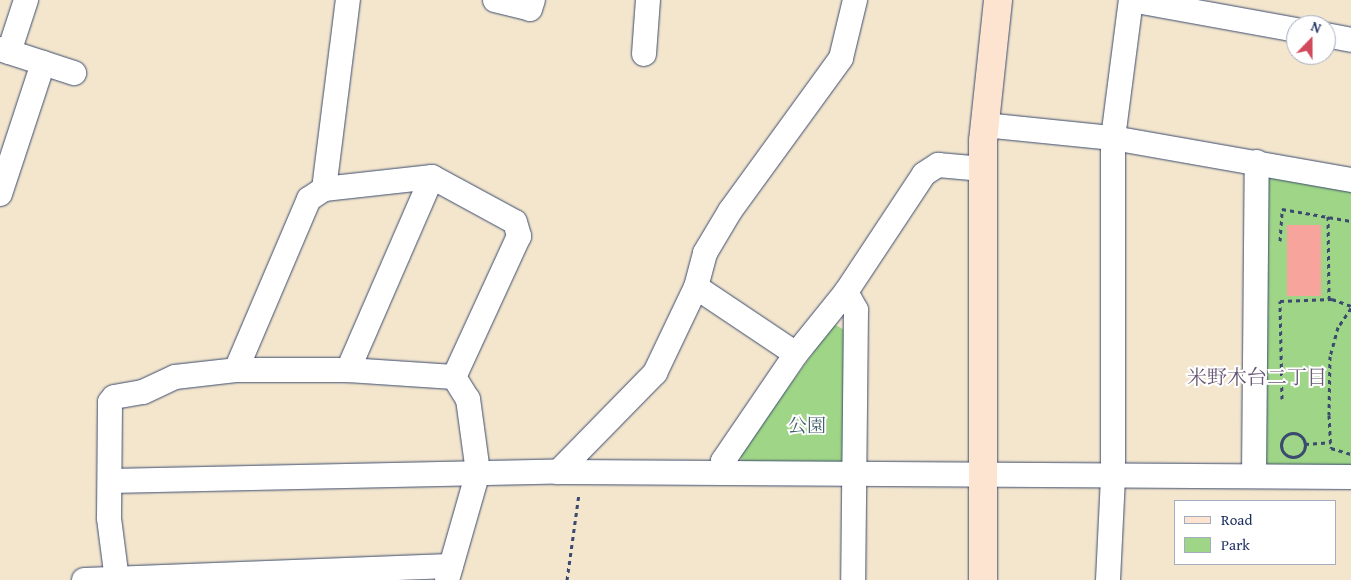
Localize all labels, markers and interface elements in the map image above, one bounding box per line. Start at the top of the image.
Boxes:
north arrow [1286,15,1336,65]
text: N [1308,16,1324,38]
district label: 米野木台二丁目 [1187,364,1327,388]
park label: 公園 [788,415,826,437]
legend [1174,500,1336,565]
text: Road [1221,509,1252,530]
text: Park [1221,534,1250,555]

